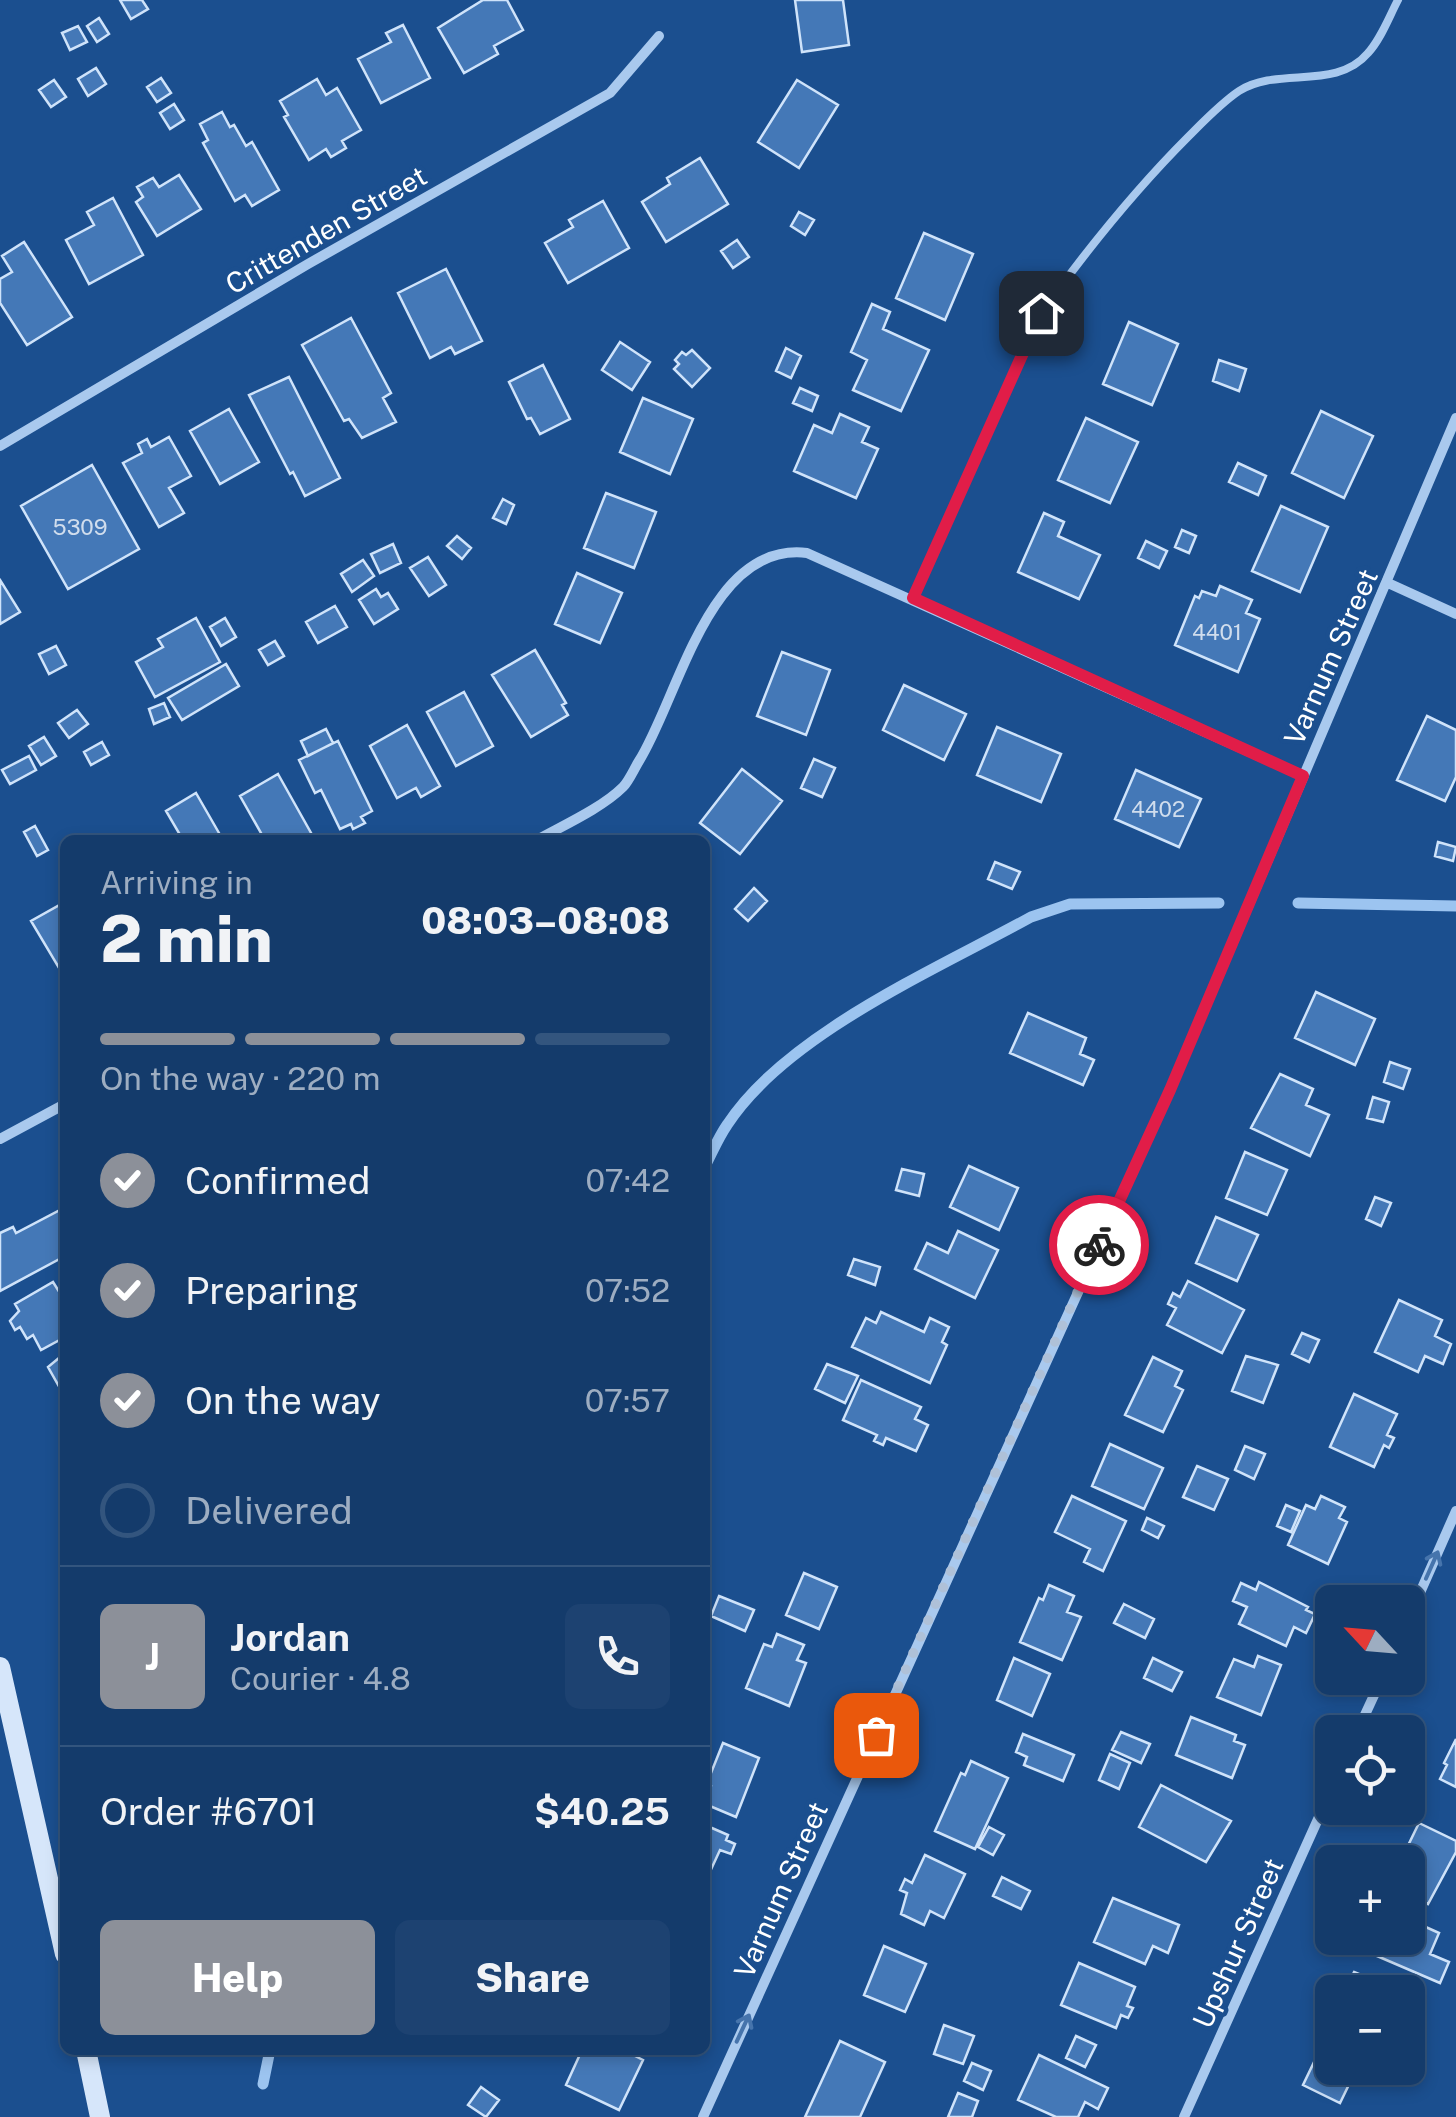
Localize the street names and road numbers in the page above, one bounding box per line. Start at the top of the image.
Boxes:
street label: Crittenden Street [219,159,432,300]
street label: Varnum Street [1277,564,1384,750]
street label: Varnum Street [727,1797,834,1983]
street label: Upshur Street [1185,1853,1290,2033]

